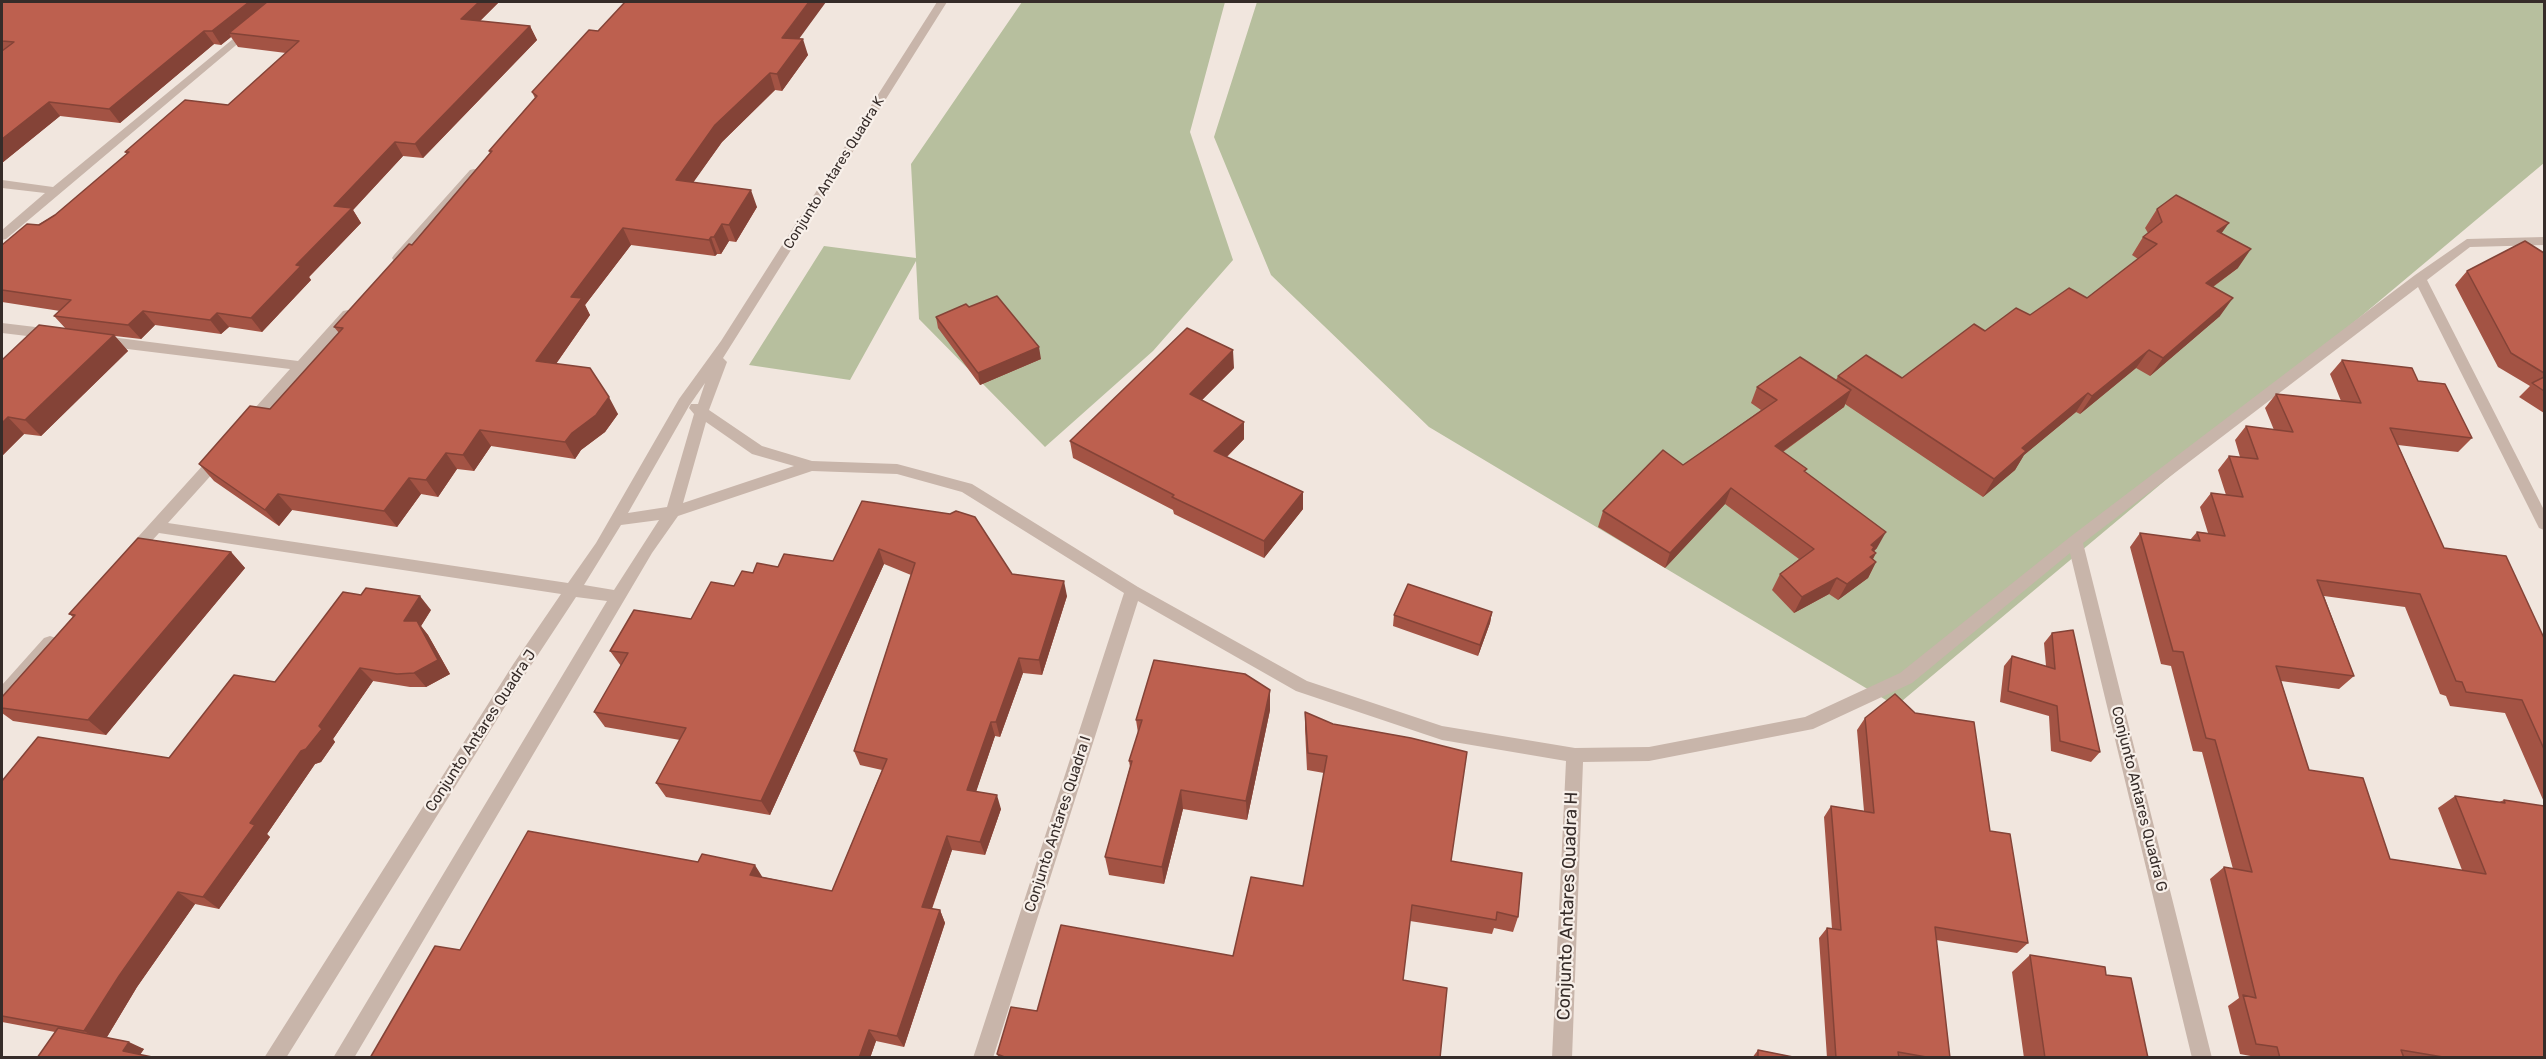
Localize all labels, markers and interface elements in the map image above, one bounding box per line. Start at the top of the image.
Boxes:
street label: Conjunto Antares Quadra K [780,94,888,252]
street label: Conjunto Antares Quadra J [422,647,540,815]
street label: Conjunto Antares Quadra G [2107,705,2171,893]
street label: Conjunto Antares Quadra I [1021,734,1095,914]
street label: Conjunto Antares Quadra H [1553,791,1583,1021]

